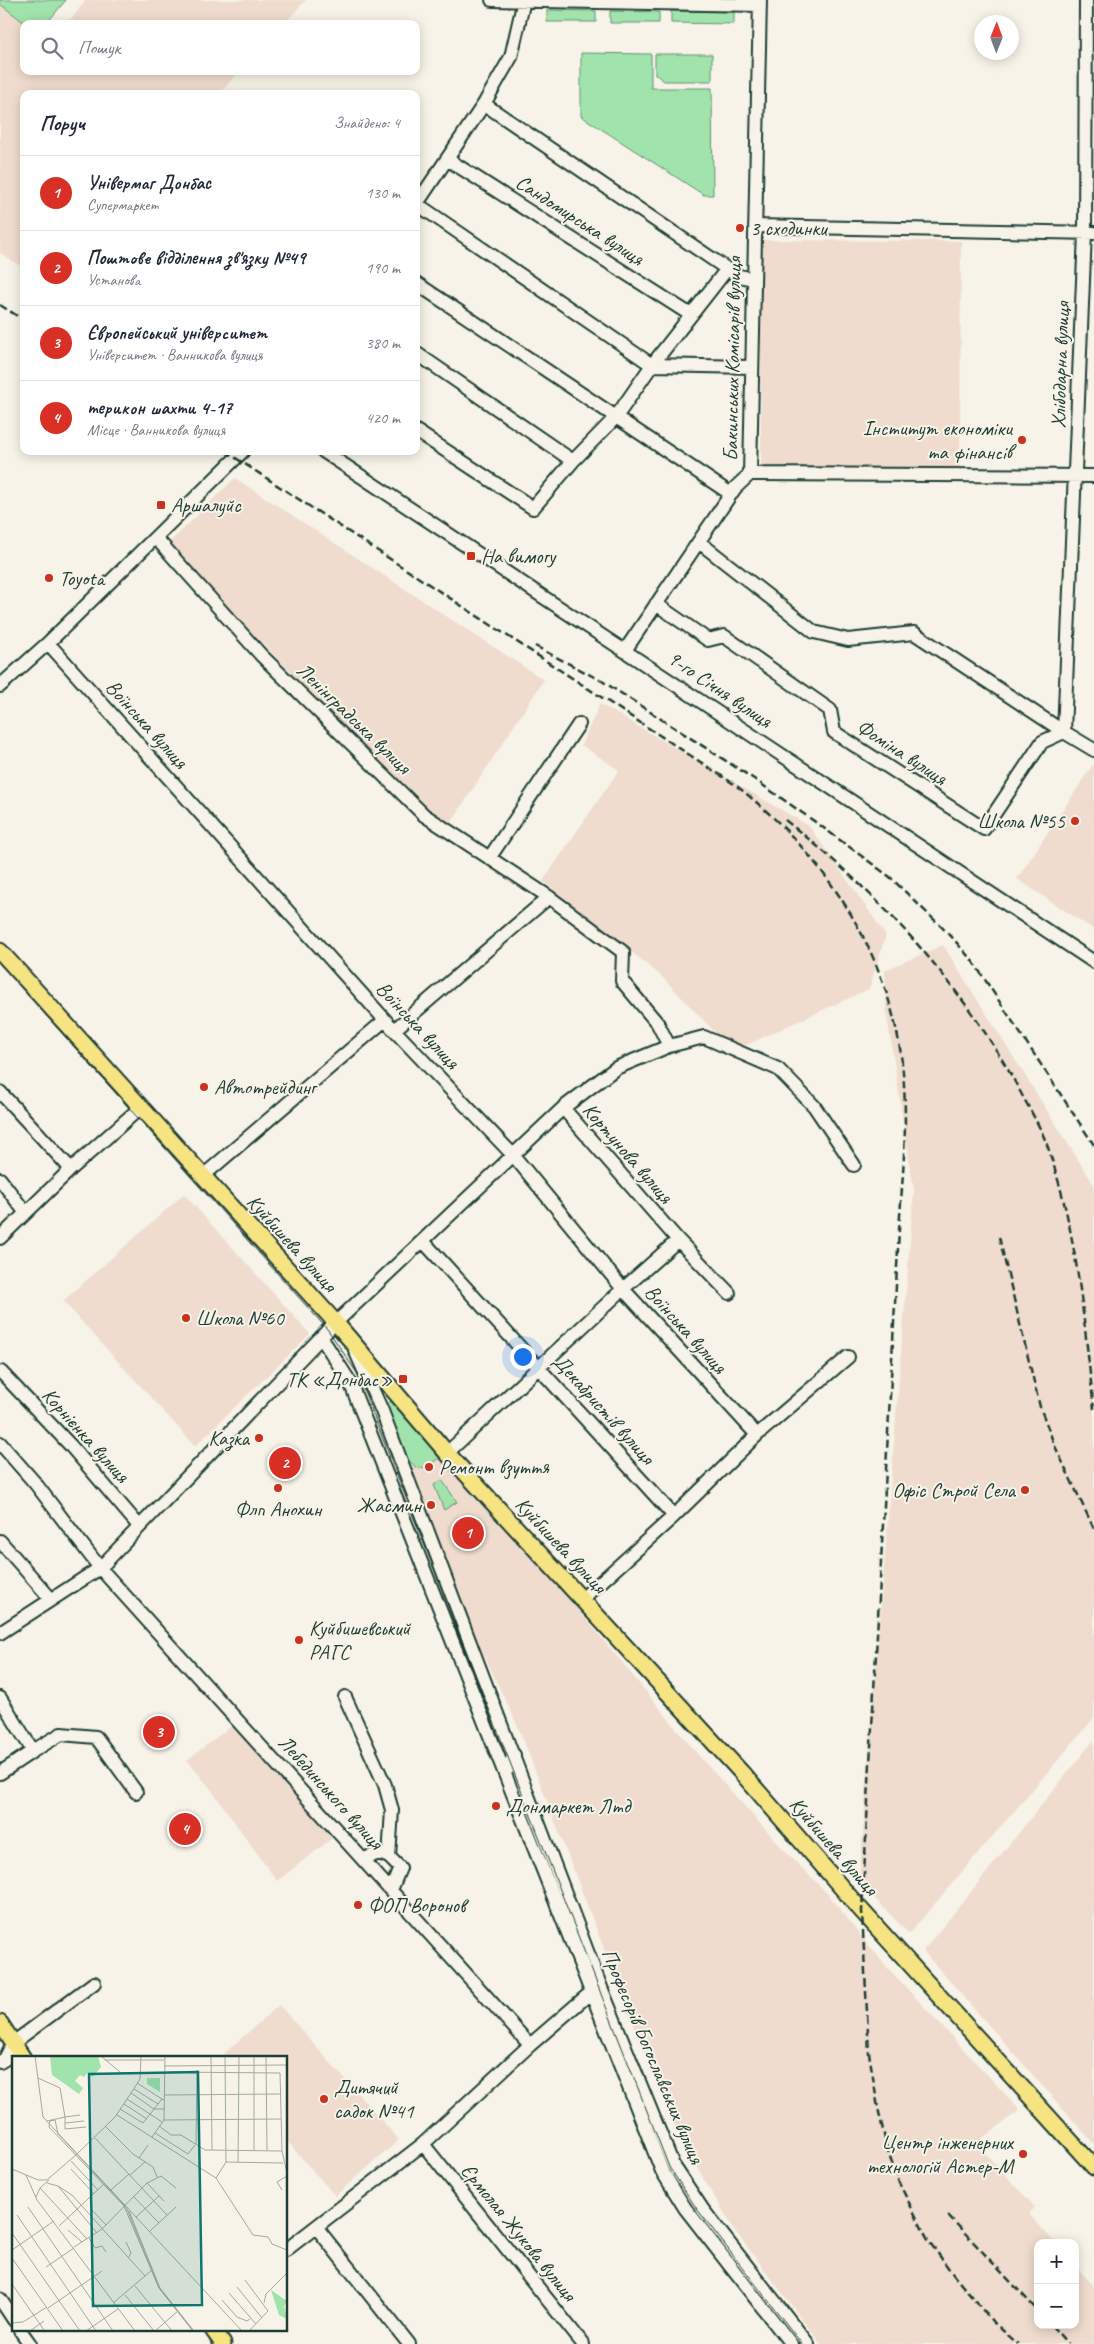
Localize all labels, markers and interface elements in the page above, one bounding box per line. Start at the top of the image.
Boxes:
north arrow [974,15,1019,60]
search box [20,20,420,75]
icon: search [38,34,66,62]
text: Пошук [78,36,120,60]
text: Поруч [40,110,85,136]
text: Знайдено: 4 [334,113,400,133]
street label: Сандомирська вулиця [511,169,650,272]
text: Універмаг Донбас [87,171,211,195]
text: 1 [52,183,60,203]
text: 130 m [366,183,400,203]
text: Супермаркет [87,195,158,215]
place label: 3 сходинки [750,215,829,241]
marker: 3 сходинки [734,222,746,234]
text: Поштове відділення зв'язку №49 [87,246,305,270]
street label: Бакинських Комісарів вулиця [717,255,747,461]
text: 2 [52,258,60,278]
text: 190 m [366,258,400,278]
text: Установа [87,270,140,290]
street label: Хлібодарна вулиця [1045,299,1075,429]
text: Європейський університет [87,321,267,345]
text: 3 [52,333,60,353]
text: 380 m [366,333,400,353]
text: Університет · Ванникова вулиця [87,345,263,365]
text: терикон шахти 4-17 [87,396,232,420]
text: 4 [52,408,60,428]
text: 420 m [366,408,400,428]
place label: Інститут економіки та фінансів [863,415,1017,465]
text: Місце · Ванникова вулиця [87,420,225,440]
marker: Інститут економіки та фінансів [1016,434,1028,446]
place label: Аршалуйс [171,492,242,518]
marker: Аршалуйс [155,499,167,511]
place label: На вимогу [481,543,557,569]
marker: На вимогу [465,550,477,562]
place label: Toyota [59,565,106,591]
marker: Toyota [43,572,55,584]
street label: 9-го Січня вулиця [663,645,778,734]
street label: Ленінградська вулиця [291,657,418,780]
street label: Воїнська вулиця [100,674,195,775]
street label: Фоміна вулиця [852,713,953,792]
place label: Школа №55 [977,808,1067,834]
marker: Школа №55 [1069,815,1081,827]
street label: Воїнська вулиця [371,976,466,1075]
place label: Автотрейдинг [214,1074,319,1100]
marker: Автотрейдинг [198,1081,210,1093]
street label: Кортунова вулиця [577,1097,680,1210]
street label: Куйбишева вулиця [241,1189,344,1299]
street label: Воїнська вулиця [639,1279,734,1380]
place label: Школа №60 [196,1305,285,1331]
marker: Школа №60 [180,1312,192,1324]
your location [510,1344,536,1370]
street label: Декабристів вулиця [548,1348,662,1471]
place label: ТК «Донбас» [286,1366,393,1392]
marker: ТК «Донбас» [397,1373,409,1385]
street label: Корнієнка вулиця [37,1382,136,1489]
place label: Казка [208,1425,251,1452]
marker: Казка [253,1432,265,1444]
pin: 2 [269,1444,301,1482]
place label: Ремонт взуття [439,1454,550,1480]
marker: Ремонт взуття [423,1461,435,1473]
place label: Офіс Строй Села [892,1477,1017,1503]
marker: Флп Анохин [272,1482,284,1494]
marker: Офіс Строй Села [1019,1484,1031,1496]
street label: Куйбишева вулиця [510,1491,613,1600]
place label: Жасмин [357,1492,422,1518]
place label: Флп Анохин [235,1496,323,1522]
marker: Жасмин [425,1499,437,1511]
pin: 1 [452,1514,484,1552]
place label: Куйбишевський РАГС [309,1615,412,1665]
marker: Куйбишевський РАГС [293,1634,305,1646]
pin: 3 [143,1713,175,1751]
street label: Лебединського вулиця [273,1730,390,1856]
street label: Куйбишева вулиця [784,1791,885,1902]
place label: Донмаркет Лтд [506,1793,633,1819]
marker: Донмаркет Лтд [490,1800,502,1812]
pin: 4 [169,1810,201,1848]
place label: ФОП Воронов [368,1892,470,1918]
marker: ФОП Воронов [352,1899,364,1911]
street label: Професорів Богославських вулиця [596,1945,711,2169]
inset map [12,2056,288,2332]
place label: Дитячий садок №41 [334,2074,415,2124]
marker: Дитячий садок №41 [318,2093,330,2105]
place label: Центр інженерних технологій Астер-М [867,2129,1015,2179]
marker: Центр інженерних технологій Астер-М [1017,2148,1029,2160]
street label: Єрмолая Жукова вулиця [456,2158,584,2307]
map controls [1034,2239,1079,2329]
button: + [1034,2239,1079,2284]
button: − [1034,2284,1079,2329]

